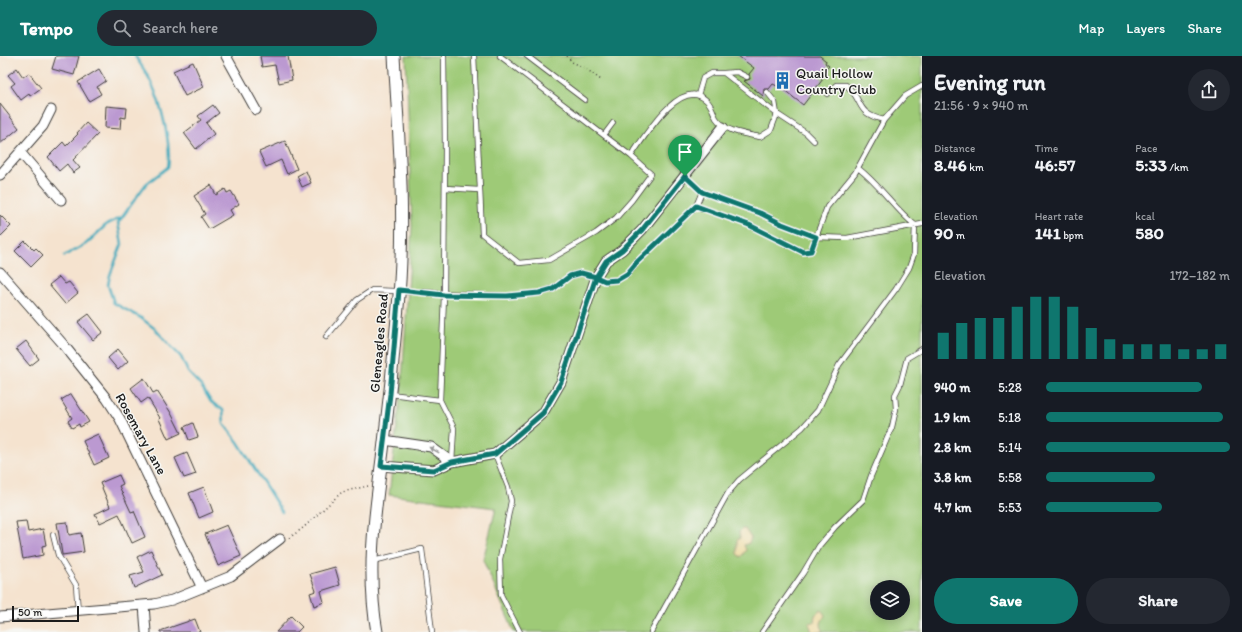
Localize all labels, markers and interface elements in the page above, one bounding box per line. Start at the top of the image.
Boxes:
search box [97,10,377,46]
text: Tempo [20,17,73,40]
icon: search [111,17,133,39]
text: Search here [143,19,218,37]
text: Map [1079,20,1104,37]
text: Layers [1126,20,1165,37]
text: Share [1187,20,1222,37]
place label: Quail Hollow Country Club [796,65,876,98]
text: Evening run [934,69,1046,96]
button: share [1188,69,1230,111]
building icon: Quail Hollow Country Club [773,71,793,91]
text: 21:56 · 9 × 940 m [934,98,1028,113]
pin [668,135,702,176]
icon: arrive [674,141,696,163]
text: Distance [934,142,975,155]
text: Time [1035,142,1058,155]
text: Pace [1135,142,1157,155]
text: 8.46 [934,155,967,175]
text: 46:57 [1035,155,1075,175]
text: 5:33 [1135,155,1167,175]
text: km [967,161,984,174]
text: /km [1167,161,1189,174]
text: Elevation [934,210,978,223]
text: Heart rate [1035,210,1083,223]
text: kcal [1135,210,1155,223]
text: 90 [934,223,953,243]
text: 141 [1035,223,1061,243]
text: 580 [1135,223,1164,243]
text: m [953,229,965,242]
text: bpm [1061,229,1084,242]
text: Elevation [934,268,986,283]
text: 172–182 m [1170,268,1230,283]
street label: Gleneagles Road [366,292,392,393]
text: 940 m [934,380,970,395]
text: 5:28 [998,380,1022,395]
street label: Rosemary Lane [112,390,171,478]
text: 1.9 km [934,410,970,425]
text: 5:18 [998,410,1021,425]
text: 2.8 km [934,440,971,455]
text: 5:14 [998,440,1022,455]
one-way arrow [428,446,440,453]
text: 3.8 km [934,470,972,485]
text: 5:58 [998,470,1022,485]
text: 4.7 km [934,500,972,515]
text: 5:53 [998,500,1022,515]
button: Save [934,578,1078,624]
button: Share [1086,578,1230,624]
map controls [870,580,910,620]
button: layers [870,580,910,620]
scale bar [12,604,79,623]
text: 50 m [18,606,42,619]

